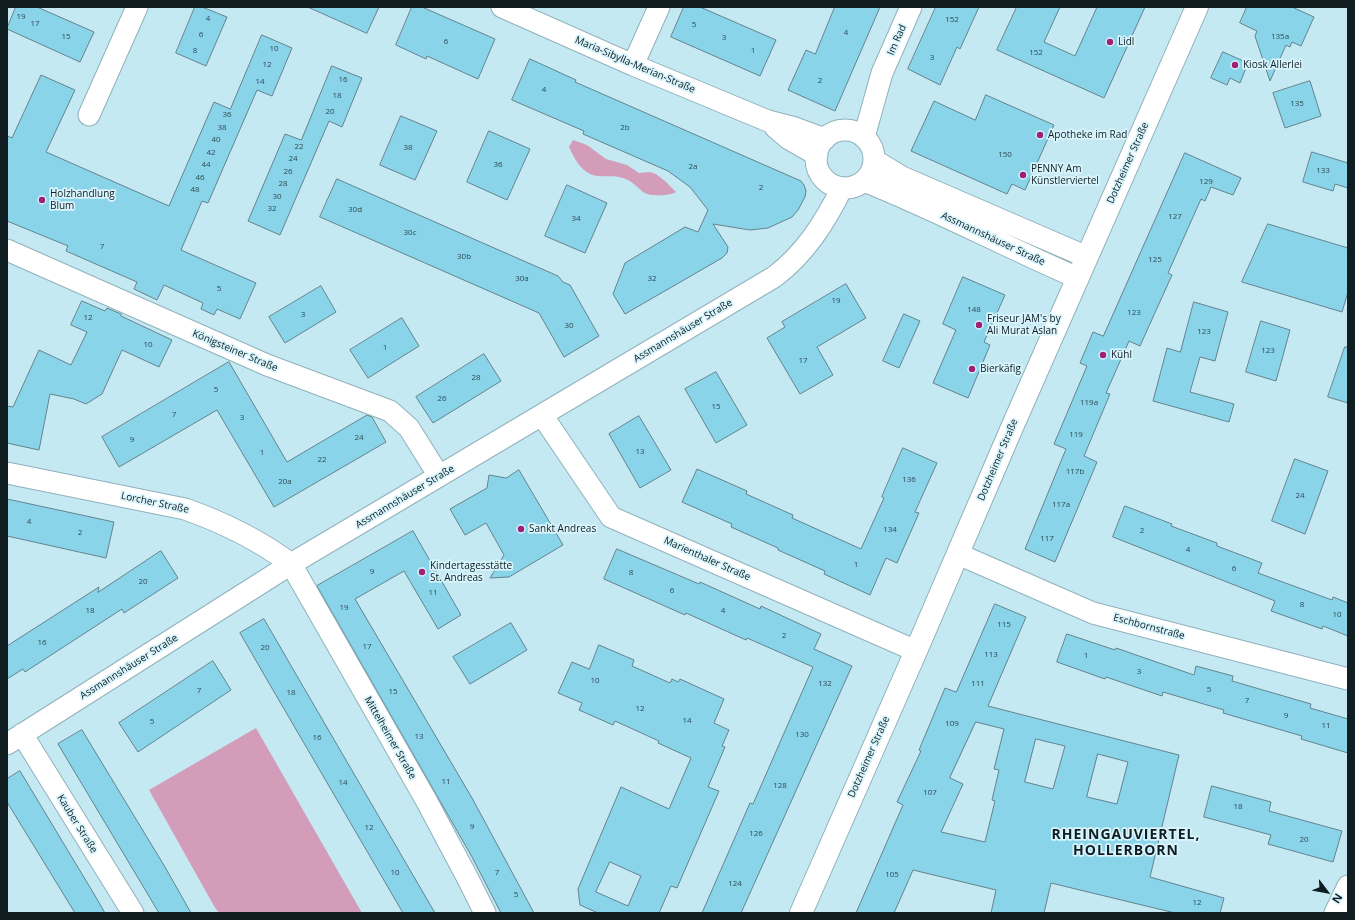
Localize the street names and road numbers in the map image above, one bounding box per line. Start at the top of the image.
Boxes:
street label: Im Rad [885,23,909,57]
street label: Maria-Sibylla-Merian-Straße [573,34,697,96]
street label: Dotzheimer Straße [1105,120,1151,206]
street label: Assmannshäuser Straße [939,210,1047,268]
street label: Assmannshäuser Straße [631,297,735,365]
street label: Königsteiner Straße [190,328,280,374]
street label: Dotzheimer Straße [975,417,1021,503]
street label: Assmannshäuser Straße [353,463,457,531]
street label: Lorcher Straße [120,490,190,516]
street label: Marienthaler Straße [662,534,752,584]
street label: Eschbornstraße [1112,612,1186,642]
street label: Assmannshäuser Straße [78,632,180,702]
street label: Mittelheimer Straße [362,695,418,781]
street label: Dotzheimer Straße [846,714,892,800]
street label: Kauber Straße [54,793,100,855]

